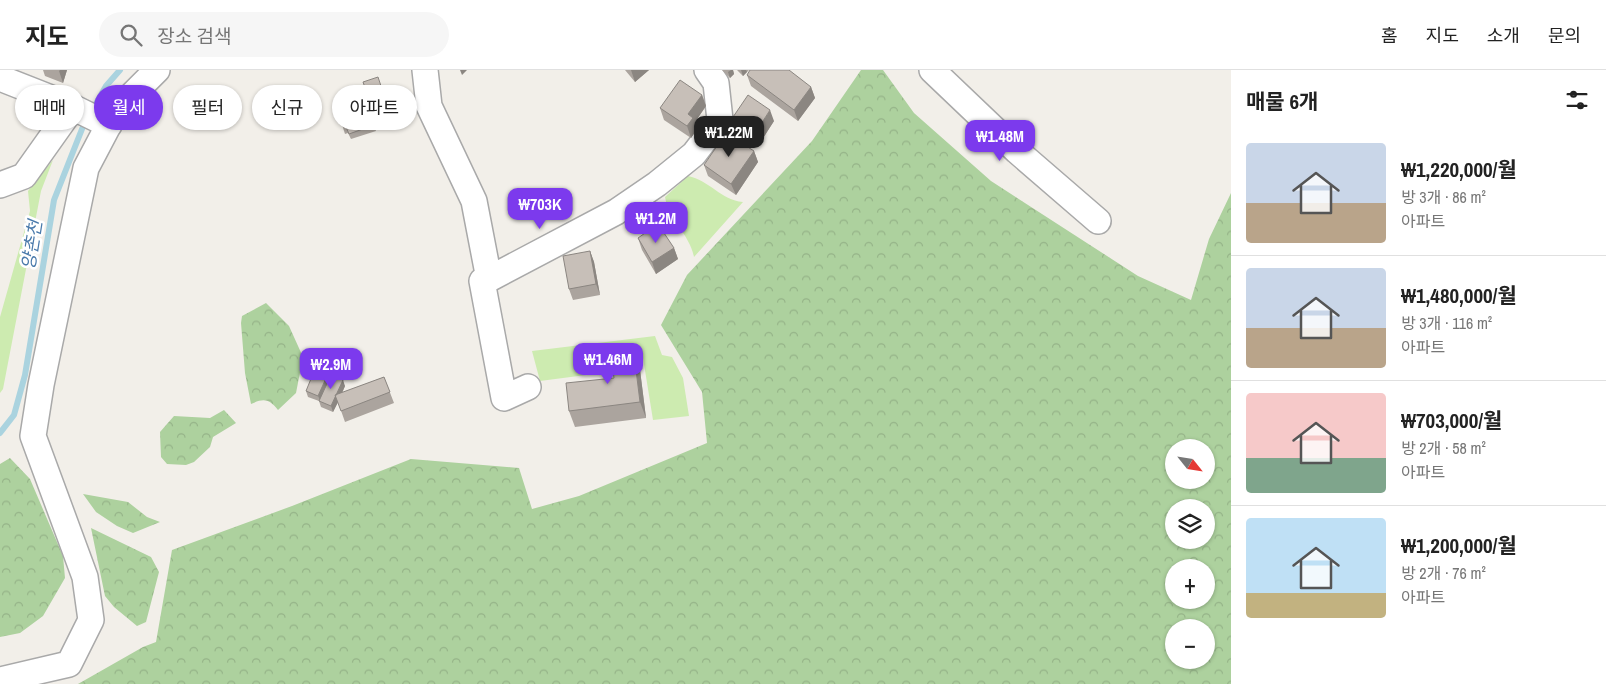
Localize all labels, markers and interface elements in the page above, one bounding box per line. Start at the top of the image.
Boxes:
search box [99,12,449,57]
text: 지도 [25,20,69,52]
icon: search [117,21,145,49]
text: 장소 검색 [157,23,231,49]
text: 홈 [1381,23,1398,48]
text: 지도 [1426,23,1459,48]
text: 소개 [1487,23,1520,48]
text: 문의 [1548,23,1581,48]
chip: 매매 [15,85,84,130]
chip: 월세 [94,85,163,130]
chip: 필터 [173,85,242,130]
chip: 신규 [252,85,322,130]
chip: 아파트 [332,85,417,130]
icon: filters [1563,86,1591,114]
text: 매물 6개 [1246,87,1318,116]
pin: ₩1.22M [688,116,770,158]
pin: ₩1.48M [959,119,1041,162]
text: ₩1.22M [705,121,753,143]
text: ₩1.48M [976,125,1024,147]
text: ₩1,220,000/월 [1401,155,1517,184]
icon: home [1286,163,1346,223]
text: 방 3개 · 86 m² [1401,186,1486,208]
pin: ₩703K [505,188,575,230]
text: ₩703K [519,193,561,215]
pin: ₩1.2M [621,202,691,244]
text: ₩1.2M [636,207,676,229]
text: 아파트 [1401,210,1445,232]
water label: 양촌천 [15,216,48,271]
text: ₩1,480,000/월 [1401,281,1517,310]
icon: home [1286,288,1346,348]
text: 방 3개 · 116 m² [1401,312,1492,334]
text: 아파트 [1401,336,1445,358]
pin: ₩1.46M [567,342,649,385]
pin: ₩2.9M [296,348,366,390]
text: ₩1.46M [584,348,632,370]
text: ₩2.9M [311,353,351,375]
text: ₩703,000/월 [1401,406,1502,435]
icon: home [1286,413,1346,473]
text: 방 2개 · 58 m² [1401,437,1486,459]
north arrow [1165,439,1215,489]
map controls [1165,439,1215,669]
text: 아파트 [1401,461,1445,483]
button: layers [1165,499,1215,549]
text: ₩1,200,000/월 [1401,531,1517,560]
icon: home [1286,538,1346,598]
button: + [1165,559,1215,609]
text: 방 2개 · 76 m² [1401,562,1486,584]
text: 아파트 [1401,586,1445,608]
button: − [1165,619,1215,669]

